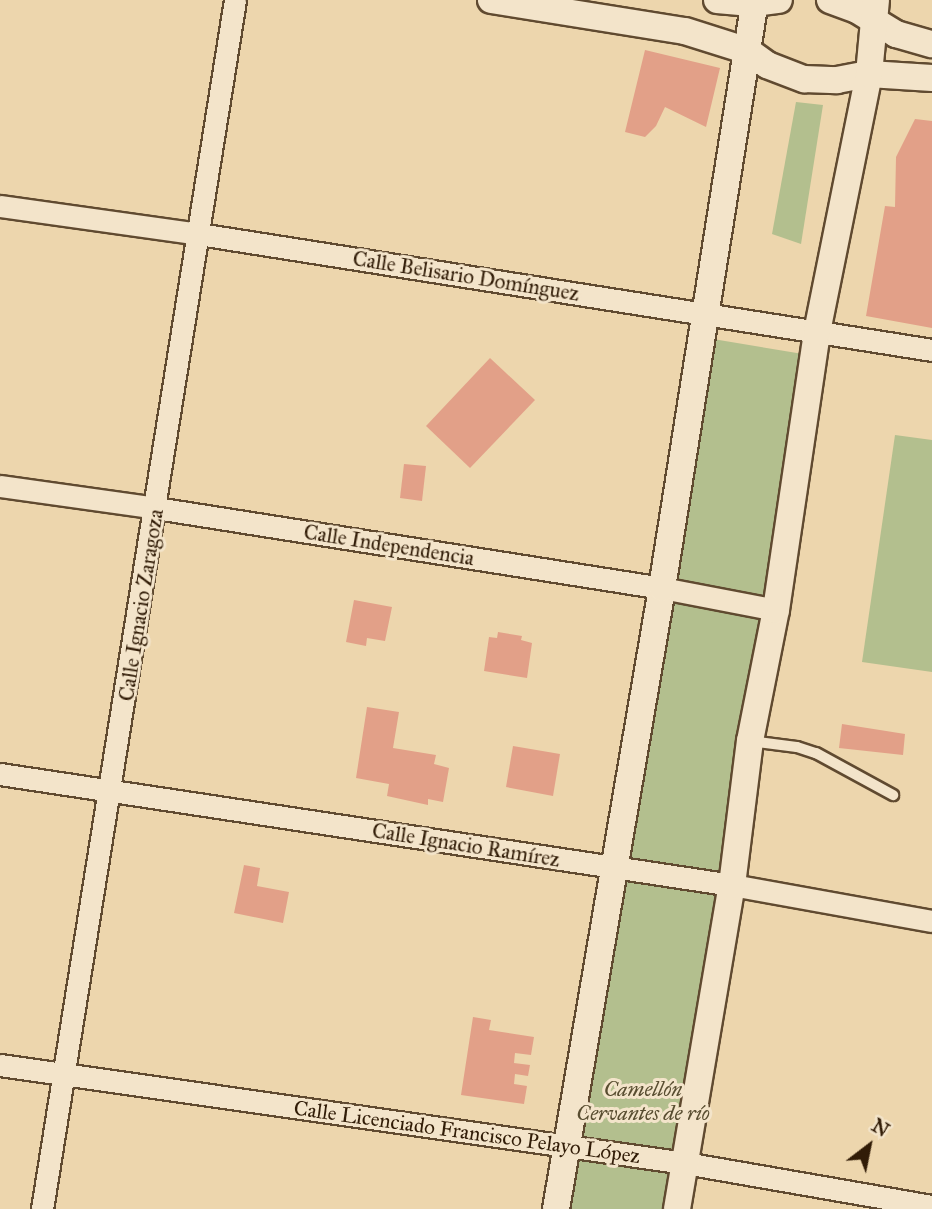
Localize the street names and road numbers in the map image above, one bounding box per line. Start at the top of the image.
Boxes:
street label: Calle Belisario Domínguez [351,246,581,306]
street label: Calle Ignacio Zaragoza [113,507,169,703]
street label: Calle Independencia [302,519,476,571]
street label: Calle Ignacio Ramírez [370,818,562,872]
street label: Calle Licenciado Francisco Pelayo López [292,1095,642,1169]

